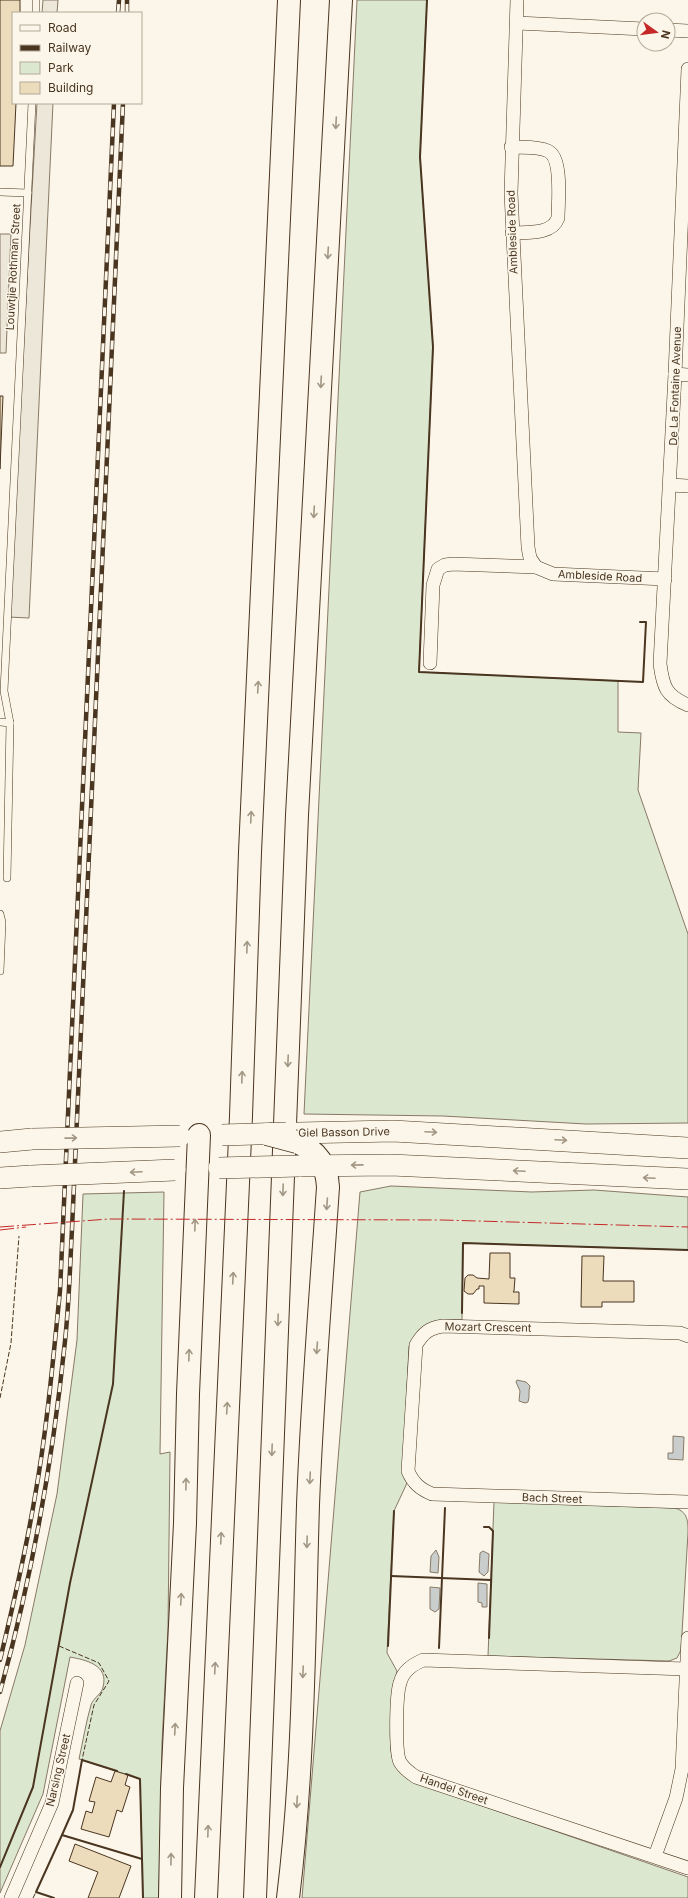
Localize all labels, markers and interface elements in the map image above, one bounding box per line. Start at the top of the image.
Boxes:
legend [12,12,142,104]
north arrow [636,12,676,52]
text: Road [48,20,77,35]
text: N [658,29,674,40]
text: Railway [48,40,92,55]
text: Park [48,60,74,75]
text: Building [48,80,93,95]
one-way arrow [332,116,339,129]
street label: Ambleside Road [504,190,520,274]
street label: Louwtjie Rothman Street [3,203,23,331]
one-way arrow [325,246,332,259]
street label: De La Fontaine Avenue [666,326,684,446]
one-way arrow [317,375,325,388]
one-way arrow [310,505,317,518]
street label: Ambleside Road [558,567,642,585]
one-way arrow [254,681,261,694]
one-way arrow [248,811,255,824]
one-way arrow [243,941,250,954]
one-way arrow [284,1054,292,1067]
one-way arrow [238,1071,246,1084]
street label: Giel Basson Drive [298,1124,390,1140]
one-way arrow [424,1129,437,1136]
one-way arrow [64,1134,77,1142]
one-way arrow [554,1136,567,1143]
one-way arrow [351,1161,364,1169]
one-way arrow [130,1168,143,1175]
one-way arrow [513,1168,526,1175]
one-way arrow [643,1174,656,1181]
one-way arrow [279,1183,286,1196]
one-way arrow [323,1197,330,1210]
one-way arrow [191,1219,198,1232]
one-way arrow [230,1272,237,1285]
one-way arrow [274,1313,281,1326]
street label: Mozart Crescent [445,1319,532,1335]
one-way arrow [313,1341,320,1354]
one-way arrow [186,1349,193,1362]
one-way arrow [224,1402,231,1415]
one-way arrow [269,1443,276,1456]
one-way arrow [306,1471,313,1484]
one-way arrow [182,1478,190,1491]
street label: Bach Street [522,1490,583,1506]
one-way arrow [218,1532,225,1545]
one-way arrow [303,1535,311,1548]
one-way arrow [178,1593,185,1606]
one-way arrow [212,1662,219,1675]
one-way arrow [299,1665,307,1678]
one-way arrow [171,1723,179,1736]
street label: Narsing Street [43,1732,73,1808]
street label: Handel Street [418,1771,490,1807]
one-way arrow [293,1795,300,1808]
one-way arrow [205,1825,212,1838]
one-way arrow [167,1853,175,1866]

